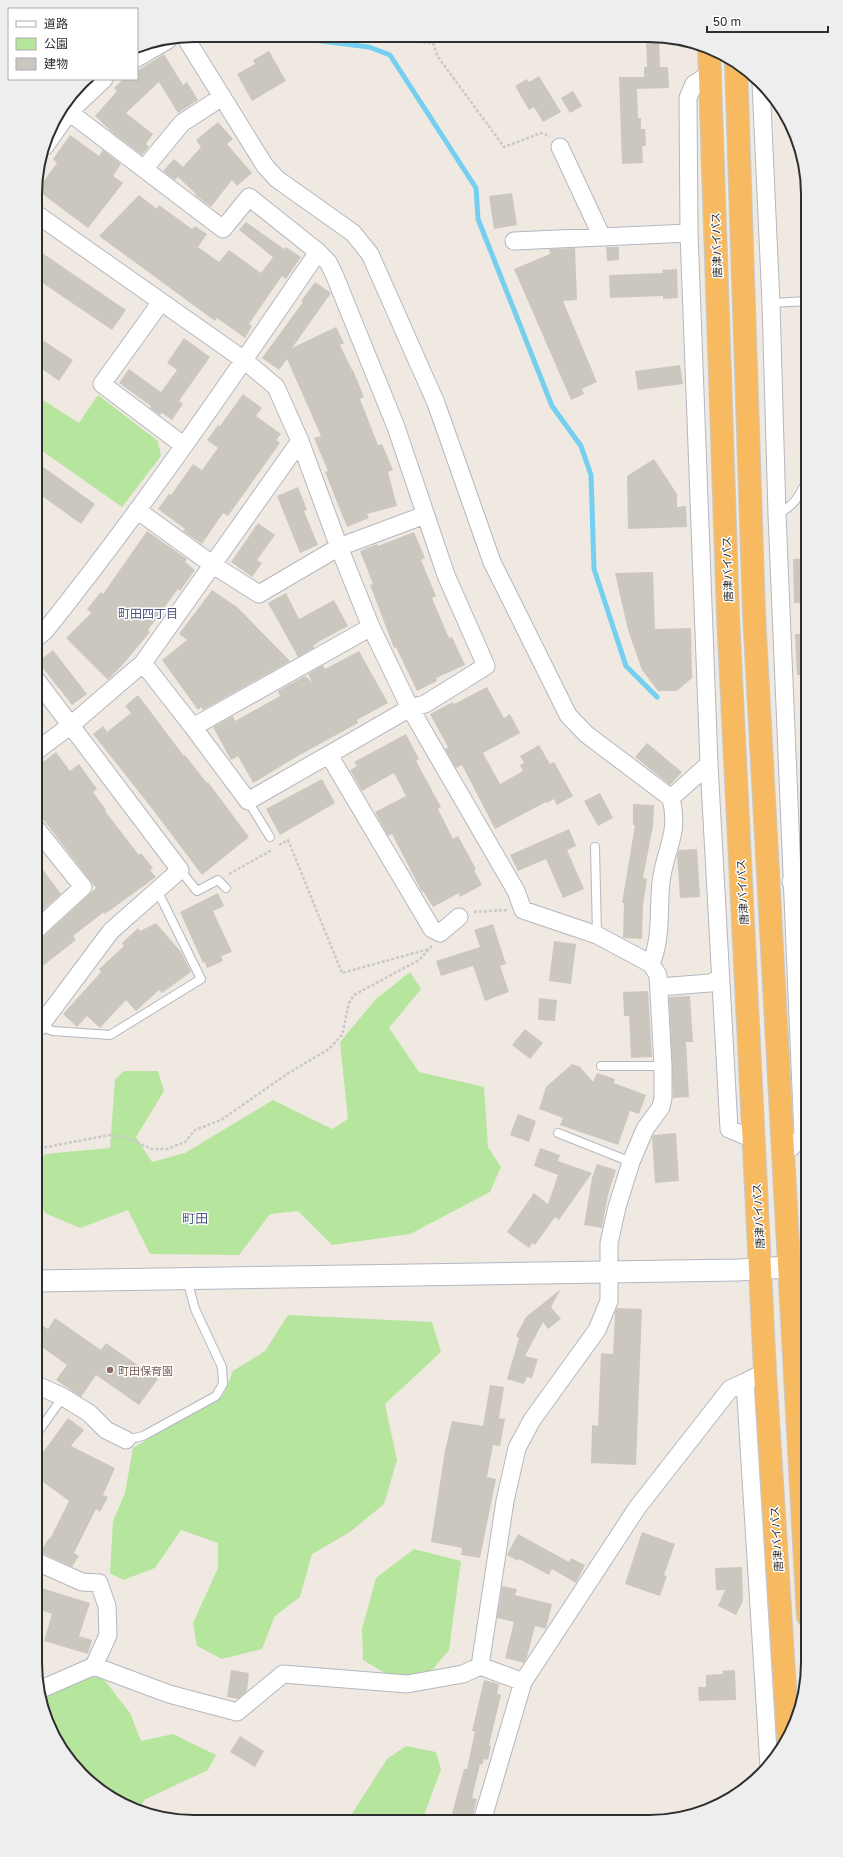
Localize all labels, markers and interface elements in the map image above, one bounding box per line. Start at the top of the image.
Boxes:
legend [8,8,138,80]
scale bar [707,8,828,34]
text: 50 m [713,14,741,29]
text: 道路 [44,16,68,31]
text: 公園 [44,36,68,51]
text: 建物 [44,56,68,71]
street label: 唐津バイパス [708,212,724,278]
street label: 唐津バイパス [719,536,735,602]
district label: 町田四丁目 [118,606,178,621]
street label: 唐津バイパス [734,859,750,925]
street label: 唐津バイパス [750,1183,766,1249]
district label: 町田 [182,1210,208,1226]
place label: 町田保育園 [118,1364,173,1377]
marker: 町田保育園 [105,1365,115,1375]
street label: 唐津バイパス [767,1506,785,1572]

